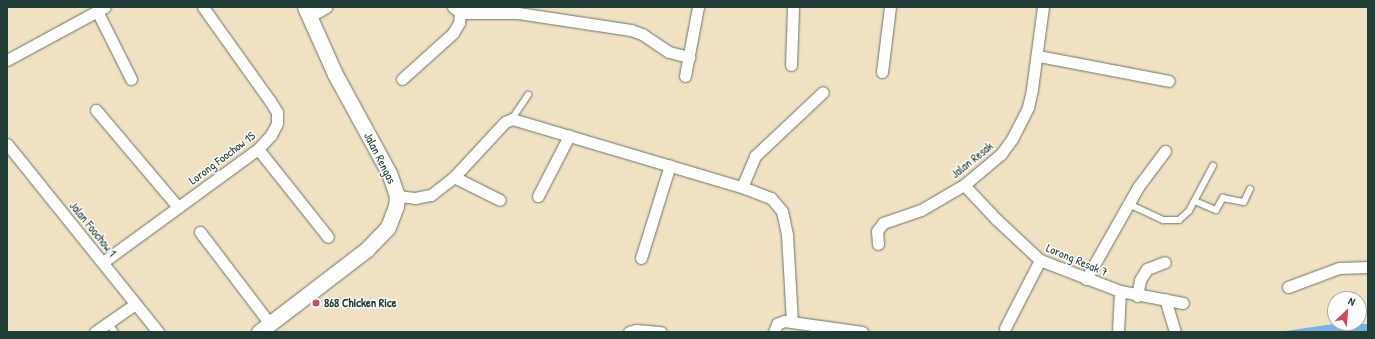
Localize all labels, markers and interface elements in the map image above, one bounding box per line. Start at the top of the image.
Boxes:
street label: Lorong Foochow 1S [186,128,258,188]
street label: Jalan Rengas [361,130,399,186]
street label: Jalan Resak [948,139,996,181]
street label: Jalan Foochow 1 [66,199,120,259]
street label: Lorong Resak 7 [1044,241,1110,279]
north arrow [1327,291,1367,331]
text: N [1346,294,1358,309]
place label: 868 Chicken Rice [324,296,396,310]
marker: 868 Chicken Rice [311,298,321,308]

